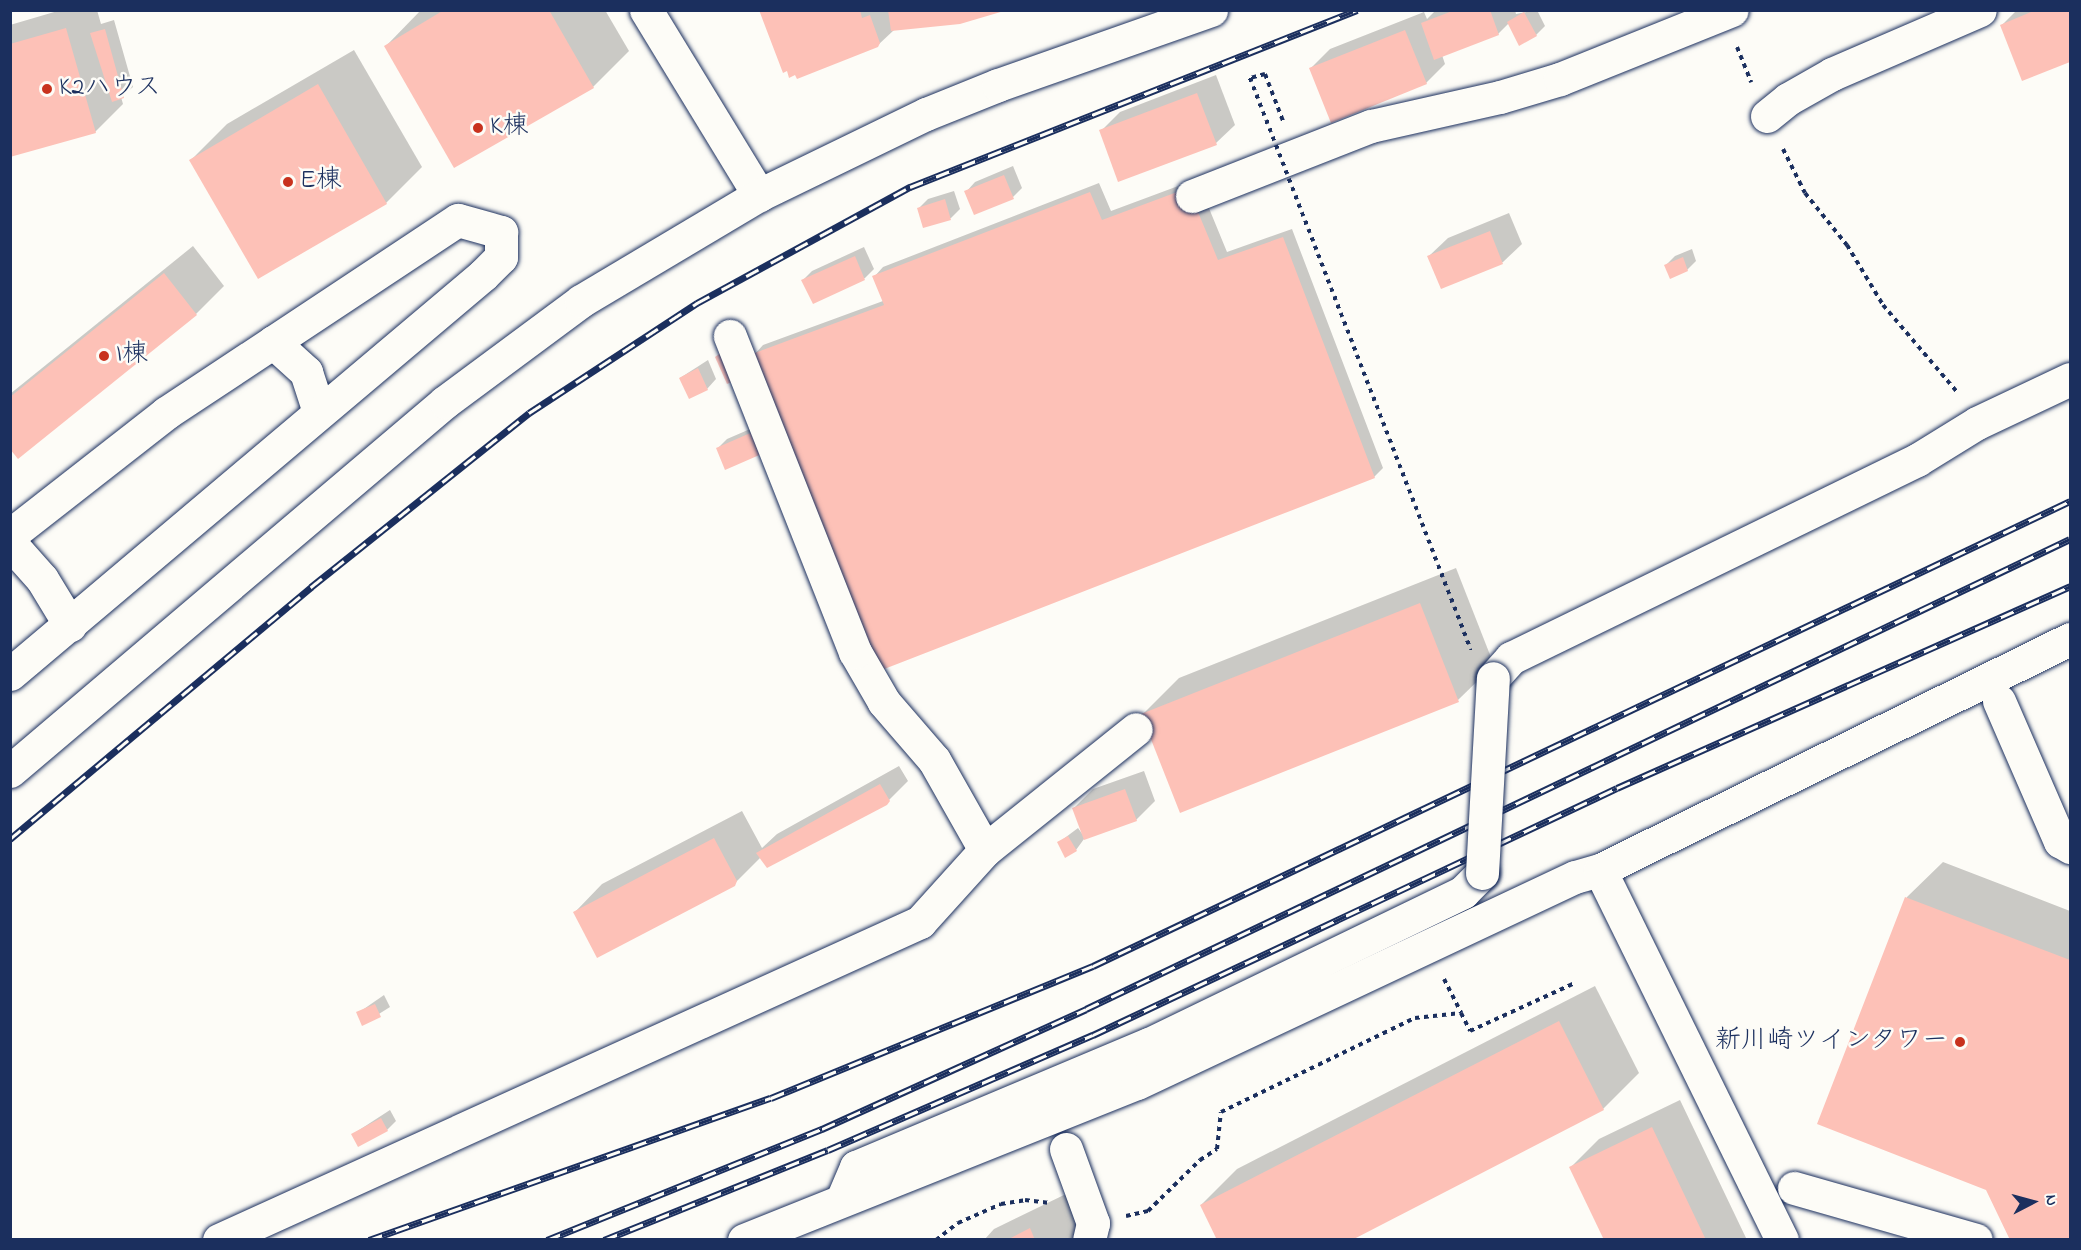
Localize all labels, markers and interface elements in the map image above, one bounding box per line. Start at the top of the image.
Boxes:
place label: K2ハウス [59,73,163,105]
marker: K2ハウス [40,82,54,96]
place label: K棟 [490,112,529,144]
marker: K棟 [471,121,485,135]
place label: E棟 [300,166,342,198]
marker: E棟 [281,175,295,189]
place label: I棟 [116,340,148,372]
marker: I棟 [97,349,111,363]
place label: 新川崎ツインタワー [1714,1026,1948,1058]
marker: 新川崎ツインタワー [1953,1035,1967,1049]
north arrow [2003,1172,2063,1232]
text: N [2038,1193,2063,1207]

